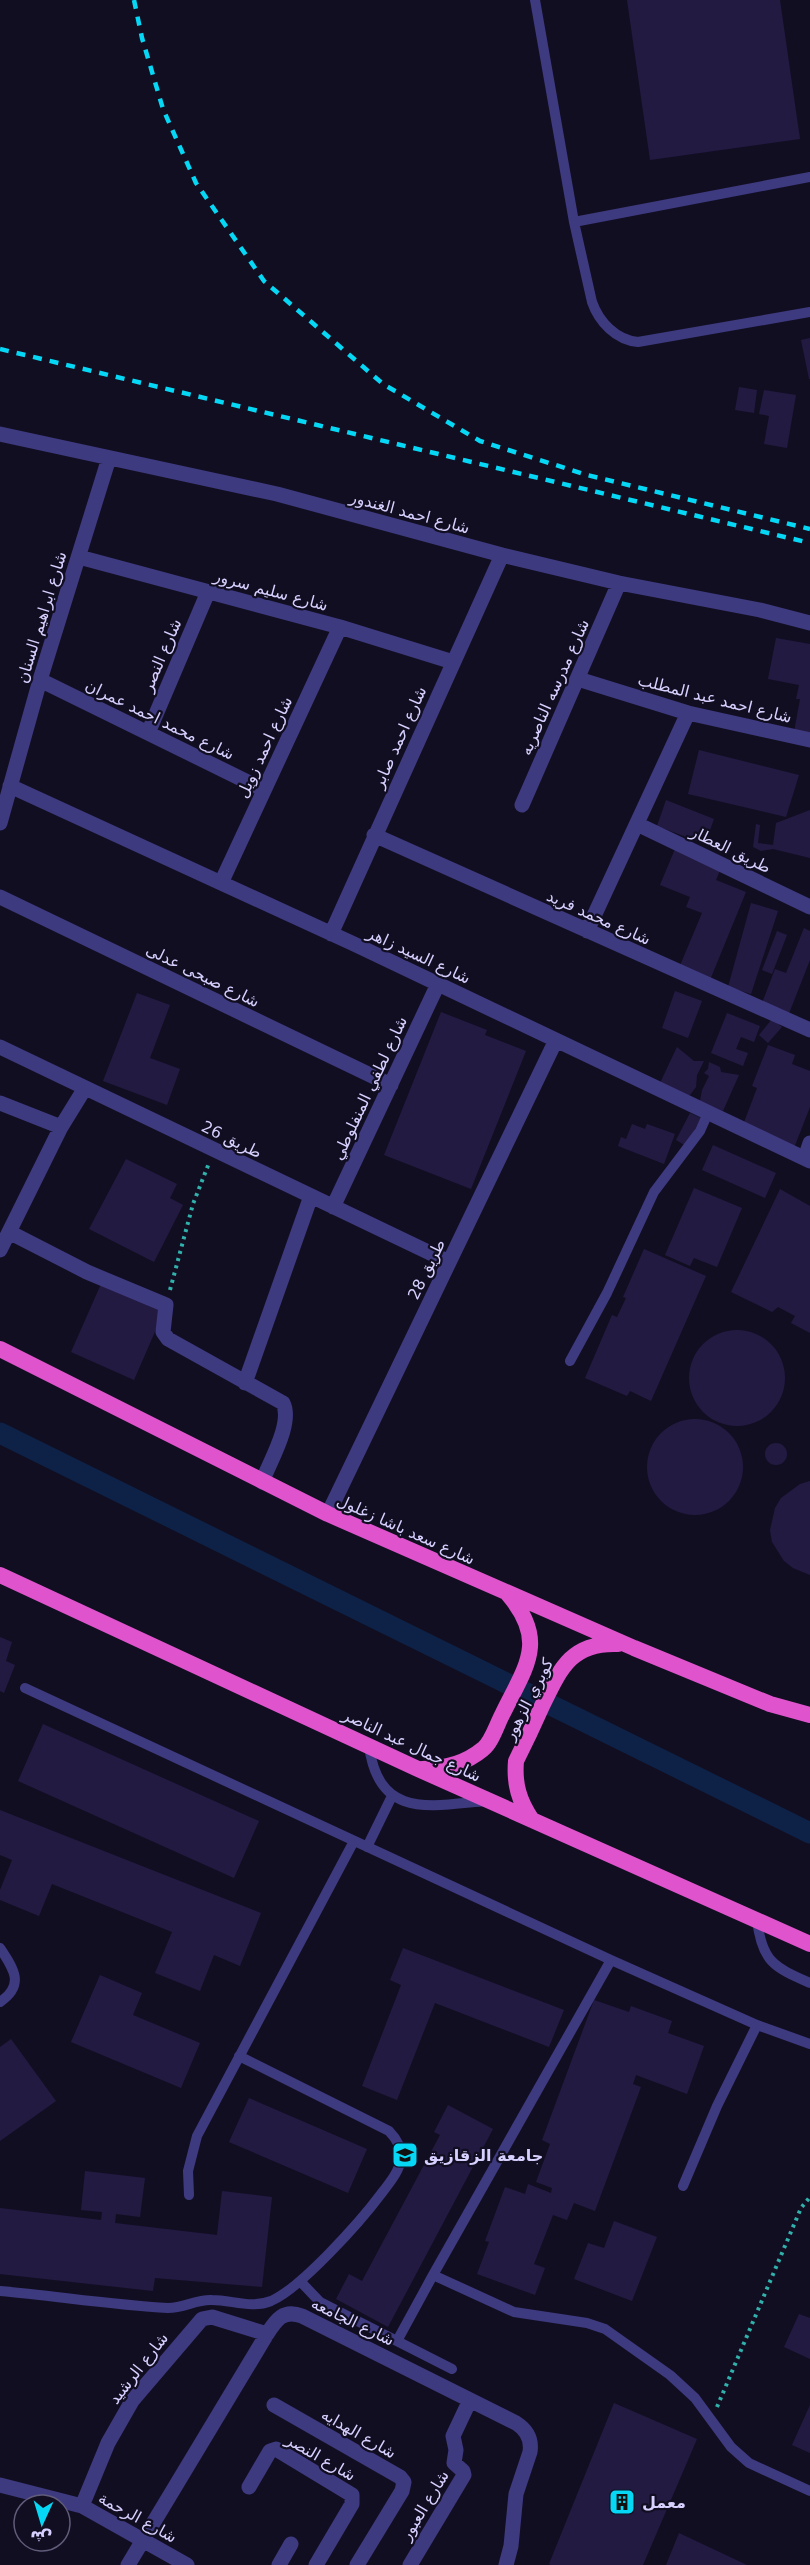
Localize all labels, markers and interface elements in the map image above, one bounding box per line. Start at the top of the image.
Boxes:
street label: شارع احمد الغندور [347,487,472,539]
street label: شارع ابراهيم السنان [12,549,72,686]
street label: شارع سليم سرور [210,566,330,616]
street label: شارع النصر [137,616,186,696]
street label: شارع مدرسه الناصريه [516,616,594,759]
street label: شارع احمد عبد المطلب [636,670,794,728]
street label: شارع محمد احمد عمران [82,675,237,765]
street label: شارع احمد صابر [368,683,431,792]
street label: شارع احمد زويل [233,693,297,801]
street label: طريق العطار [686,821,774,878]
street label: شارع محمد فريد [544,886,654,950]
street label: شارع السيد زاهر [363,923,474,989]
street label: شارع صبحى عدلى [142,940,263,1012]
street label: شارع لطفي المنفلوطي [328,1013,412,1163]
street label: طريق 26 [198,1117,265,1163]
street label: طريق 28 [404,1236,450,1303]
street label: شارع سعد باشا زغلول [333,1490,478,1569]
street label: كوبري الزهور [499,1655,558,1745]
street label: شارع جمال عبد الناصر [338,1705,484,1787]
school or university icon: جامعة الزقازيق [390,2140,420,2170]
place label: جامعة الزقازيق [424,2146,543,2165]
street label: شارع الجامعه [308,2293,397,2351]
street label: شارع الرشيد [105,2329,173,2408]
street label: شارع الهدايه [317,2404,400,2463]
street label: شارع النصر [281,2429,359,2486]
street label: شارع العبور [396,2467,454,2545]
building icon: معمل [607,2487,637,2517]
street label: شارع الرحمة [95,2488,180,2548]
north arrow [12,2493,72,2553]
place label: معمل [642,2493,686,2512]
text: ش [29,2527,53,2548]

